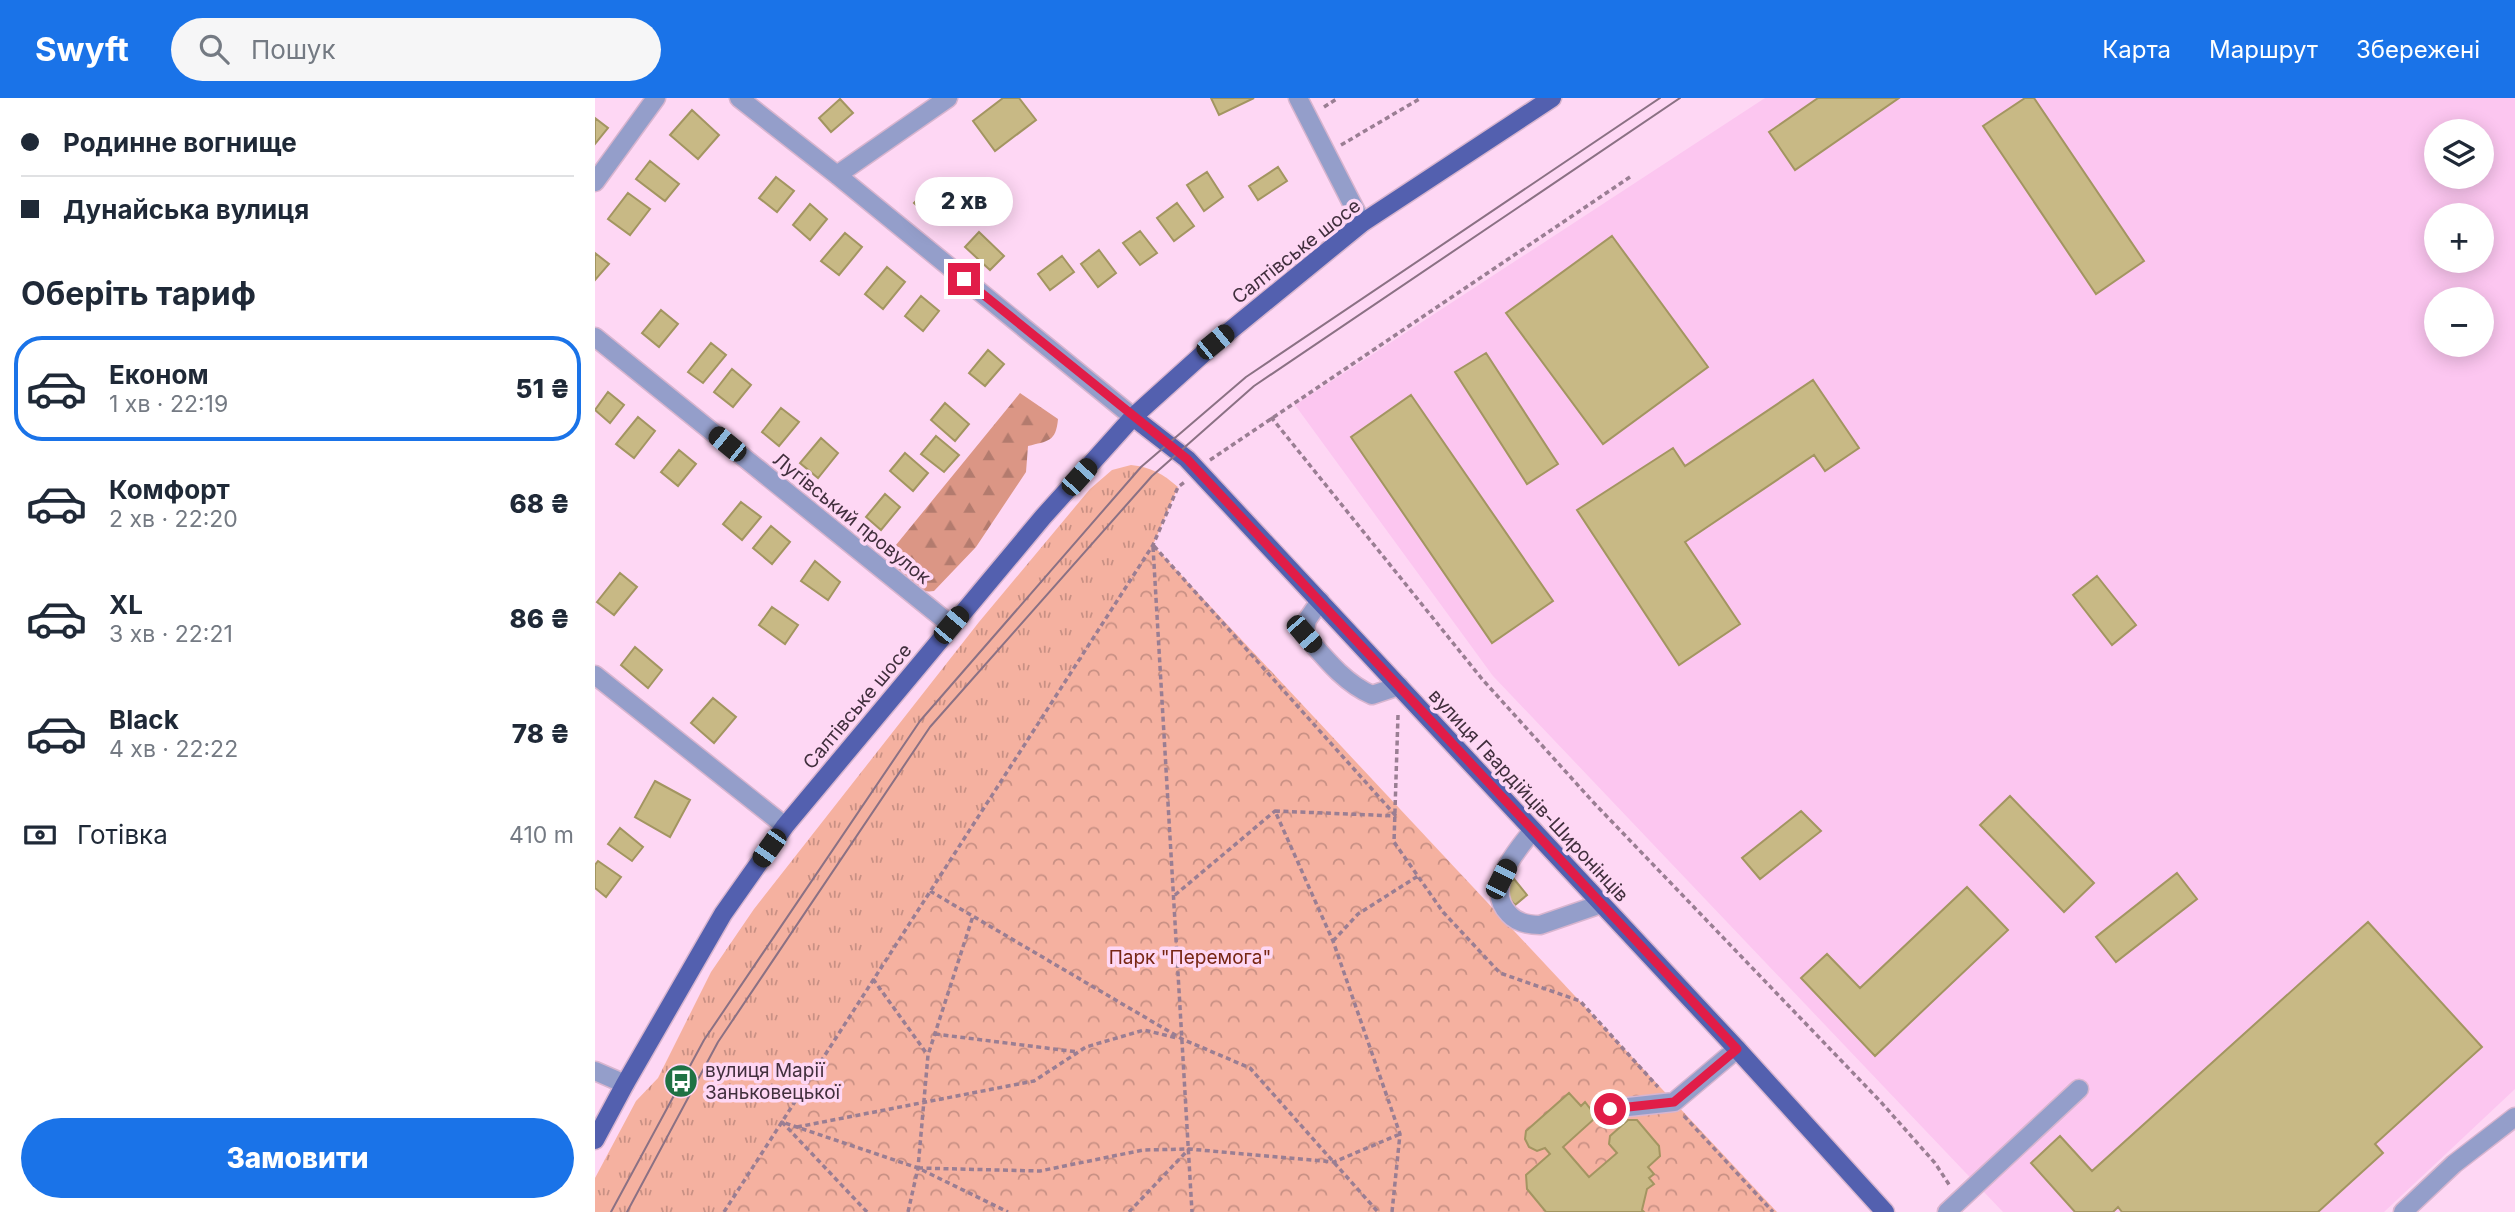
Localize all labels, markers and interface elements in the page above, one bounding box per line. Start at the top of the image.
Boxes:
search box [171,18,661,81]
text: Swyft [35,29,129,69]
icon: search [195,30,233,68]
text: Пошук [251,34,336,65]
text: Карта [2102,35,2171,64]
text: Маршрут [2209,35,2318,64]
text: Збережені [2356,35,2480,64]
map controls [2424,119,2494,357]
button: layers [2424,119,2494,189]
text: Родинне вогнище [63,127,297,158]
callout: 2 хв [915,178,1013,226]
text: 2 хв [941,187,987,215]
text: Дунайська вулиця [63,194,309,225]
street label: Салтівське шосе [1227,194,1365,309]
button: + [2424,203,2494,273]
route end [948,263,980,295]
text: Оберіть тариф [21,274,256,313]
button: − [2424,287,2494,357]
car [1193,321,1238,363]
icon: car [25,357,88,420]
text: Економ [109,359,209,390]
text: 51 ₴ [516,373,570,404]
text: 1 хв · 22:19 [109,390,228,418]
car [705,423,750,465]
street label: Лугівський провулок [768,448,936,589]
car [1058,454,1101,500]
icon: car [25,472,88,535]
text: Комфорт [109,474,230,505]
text: 68 ₴ [510,488,570,519]
text: 2 хв · 22:20 [109,505,238,533]
icon: car [25,587,88,650]
text: XL [109,589,143,620]
car [930,602,973,648]
text: 86 ₴ [510,603,570,634]
car [1283,611,1326,657]
text: 3 хв · 22:21 [109,620,233,648]
street label: Салтівське шосе [798,639,917,774]
street label: вулиця Гвардійців-Широнінців [1424,684,1633,906]
icon: car [25,702,88,765]
text: Black [109,704,179,735]
text: 78 ₴ [512,718,570,749]
text: 4 хв · 22:22 [109,735,238,763]
icon: cash [21,816,59,854]
text: Готівка [77,819,168,850]
text: 410 m [509,821,574,849]
car [749,825,790,871]
car [1483,856,1520,902]
park label: Парк "Перемога" [1109,946,1271,969]
place label: вулиця Марії Заньковецької [705,1059,842,1104]
bus stop icon: вулиця Марії Заньковецької [662,1062,700,1100]
route start [1594,1093,1626,1125]
button: Замовити [21,1118,574,1198]

